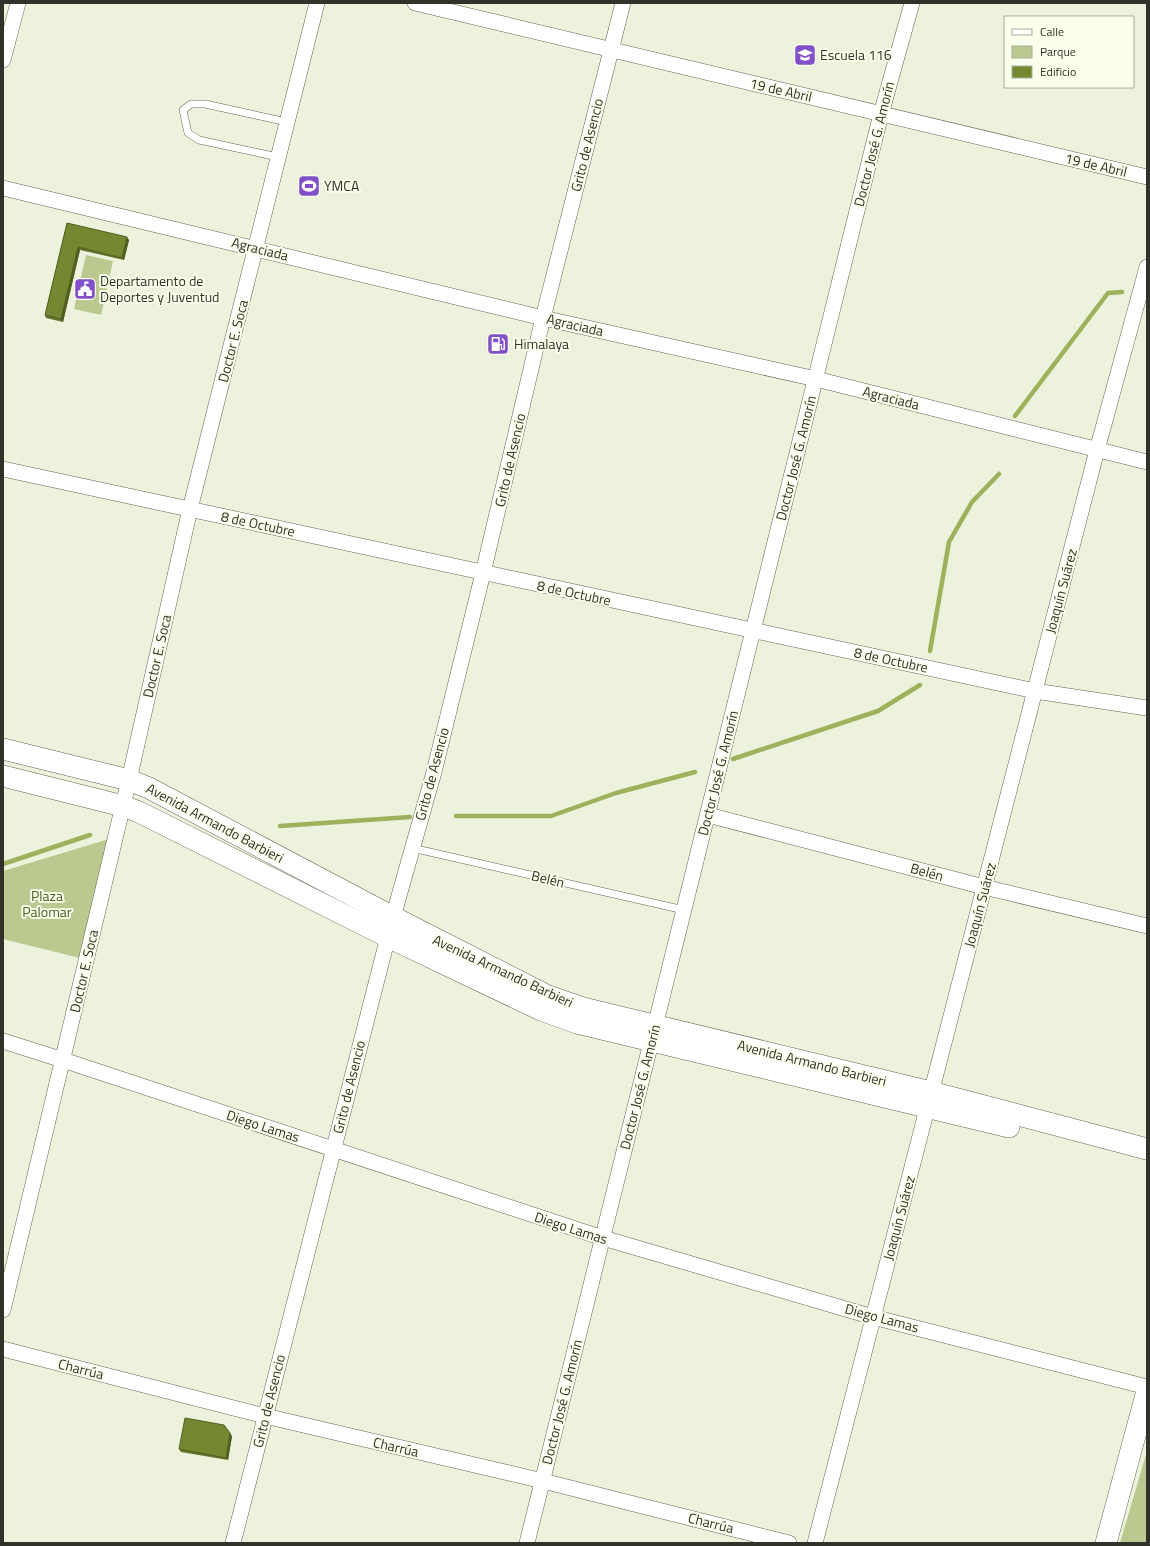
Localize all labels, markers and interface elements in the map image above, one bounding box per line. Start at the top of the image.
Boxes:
legend [1004,16,1134,88]
text: Calle [1040,22,1064,41]
school or university icon: Escuela 116 [792,42,818,68]
text: Parque [1040,42,1076,61]
place label: Escuela 116 [820,44,892,65]
text: Edificio [1040,62,1076,81]
street label: 19 de Abril [748,72,814,107]
street label: Doctor José G. Amorín [848,79,899,209]
street label: Grito de Asencio [565,96,608,194]
street label: 19 de Abril [1063,147,1129,182]
sports icon: YMCA [296,173,322,199]
place label: YMCA [324,175,360,196]
street label: Agraciada [229,231,291,266]
place label: Departamento de Deportes y Juventud [100,270,220,307]
public building icon: Departamento de Deportes y Juventud [72,276,98,302]
street label: Doctor E. Soca [212,297,253,385]
street label: Agraciada [545,308,606,341]
fuel station icon: Himalaya [485,331,511,357]
place label: Himalaya [514,333,569,354]
street label: Agraciada [860,380,922,415]
street label: Doctor José G. Amorín [770,393,821,523]
street label: Grito de Asencio [489,411,530,509]
street label: 8 de Octubre [219,505,297,542]
street label: Joaquín Suárez [1039,546,1082,636]
street label: 8 de Octubre [535,574,613,611]
street label: Doctor E. Soca [137,612,176,700]
street label: 8 de Octubre [852,641,930,678]
street label: Doctor José G. Amorín [692,708,743,838]
street label: Grito de Asencio [409,725,454,823]
street label: Avenida Armando Barbieri [143,777,288,868]
street label: Belén [908,857,946,886]
street label: Joaquín Suárez [958,860,1001,950]
street label: Belén [529,865,567,893]
park label: Plaza Palomar [22,885,72,922]
street label: Doctor E. Soca [64,927,103,1015]
street label: Avenida Armando Barbieri [429,929,577,1012]
street label: Doctor José G. Amorín [614,1022,665,1152]
street label: Avenida Armando Barbieri [735,1034,889,1091]
street label: Grito de Asencio [327,1038,370,1136]
street label: Diego Lamas [224,1104,302,1147]
street label: Joaquín Suárez [877,1173,920,1263]
street label: Diego Lamas [532,1206,610,1249]
street label: Diego Lamas [843,1298,921,1337]
street label: Doctor José G. Amorín [536,1337,587,1467]
street label: Grito de Asencio [247,1352,290,1450]
street label: Charrúa [56,1353,106,1384]
street label: Charrúa [371,1431,421,1462]
street label: Charrúa [686,1507,736,1538]

